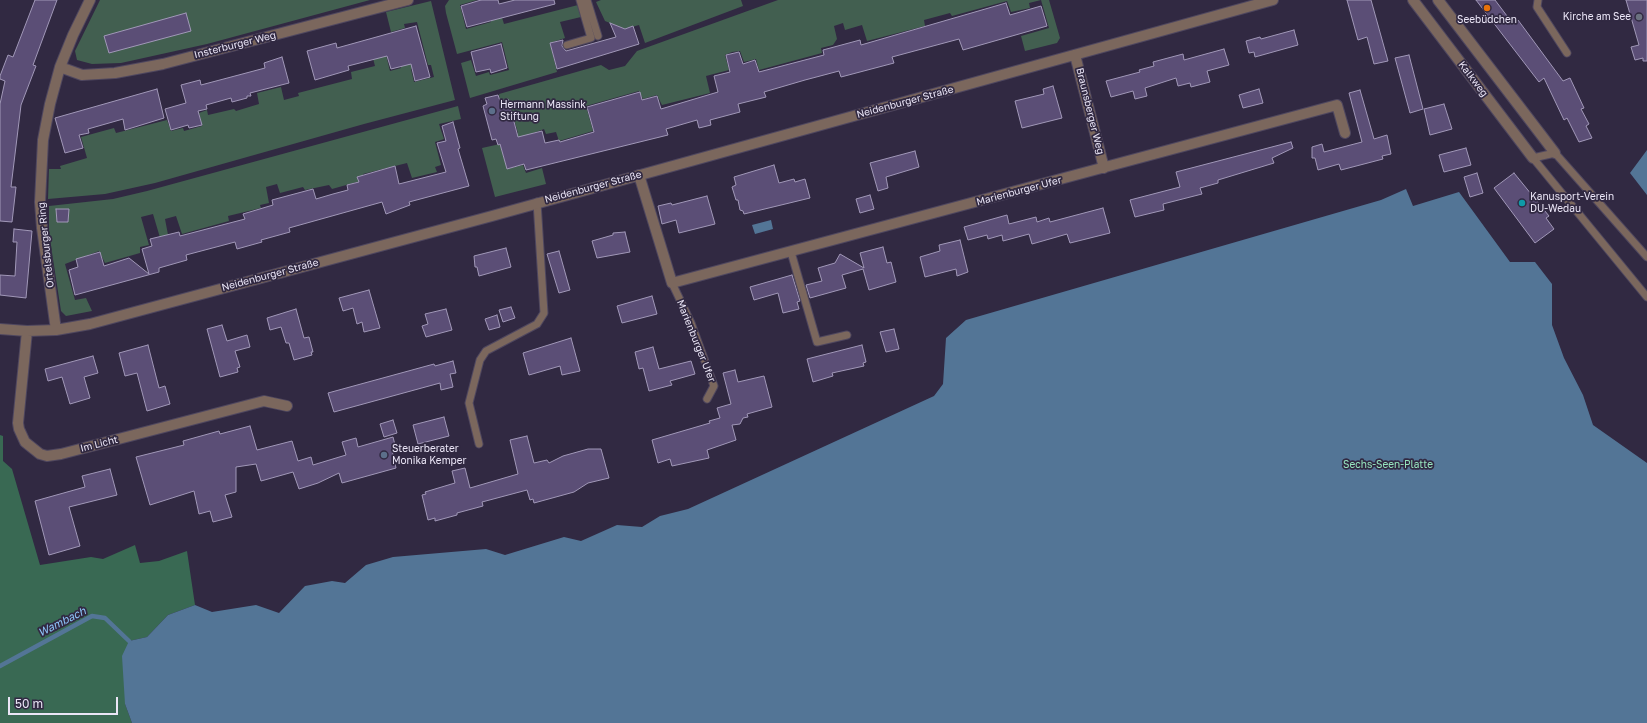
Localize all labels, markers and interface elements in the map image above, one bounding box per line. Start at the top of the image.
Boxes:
marker: Seebüdchen [1482,3,1492,13]
place label: Kirche am See [1563,11,1631,23]
marker: Kirche am See [1634,12,1644,22]
place label: Seebüdchen [1457,14,1517,26]
street label: Insterburger Weg [193,29,277,61]
street label: Kalkweg [1456,59,1490,99]
street label: Braunsberger Weg [1073,66,1107,156]
street label: Neidenburger Straße [855,83,955,121]
place label: Hermann Massink Stiftung [500,99,586,122]
marker: Hermann Massink Stiftung [487,106,497,116]
street label: Neidenburger Straße [543,168,643,206]
street label: Marienburger Ufer [975,174,1063,208]
place label: Kanusport-Verein DU-Wedau [1530,191,1614,214]
marker: Kanusport-Verein DU-Wedau [1517,198,1527,208]
street label: Ortelsburger Ring [36,202,56,288]
street label: Neidenburger Straße [220,256,320,294]
street label: Marienburger Ufer [674,298,718,384]
street label: Im Licht [79,434,119,454]
place label: Steuerberater Monika Kemper [392,443,466,466]
marker: Steuerberater Monika Kemper [379,450,389,460]
park label: Sechs-Seen-Platte [1343,459,1433,471]
water label: Wambach [36,604,88,640]
scale bar [10,689,120,715]
text: 50 m [15,696,43,711]

